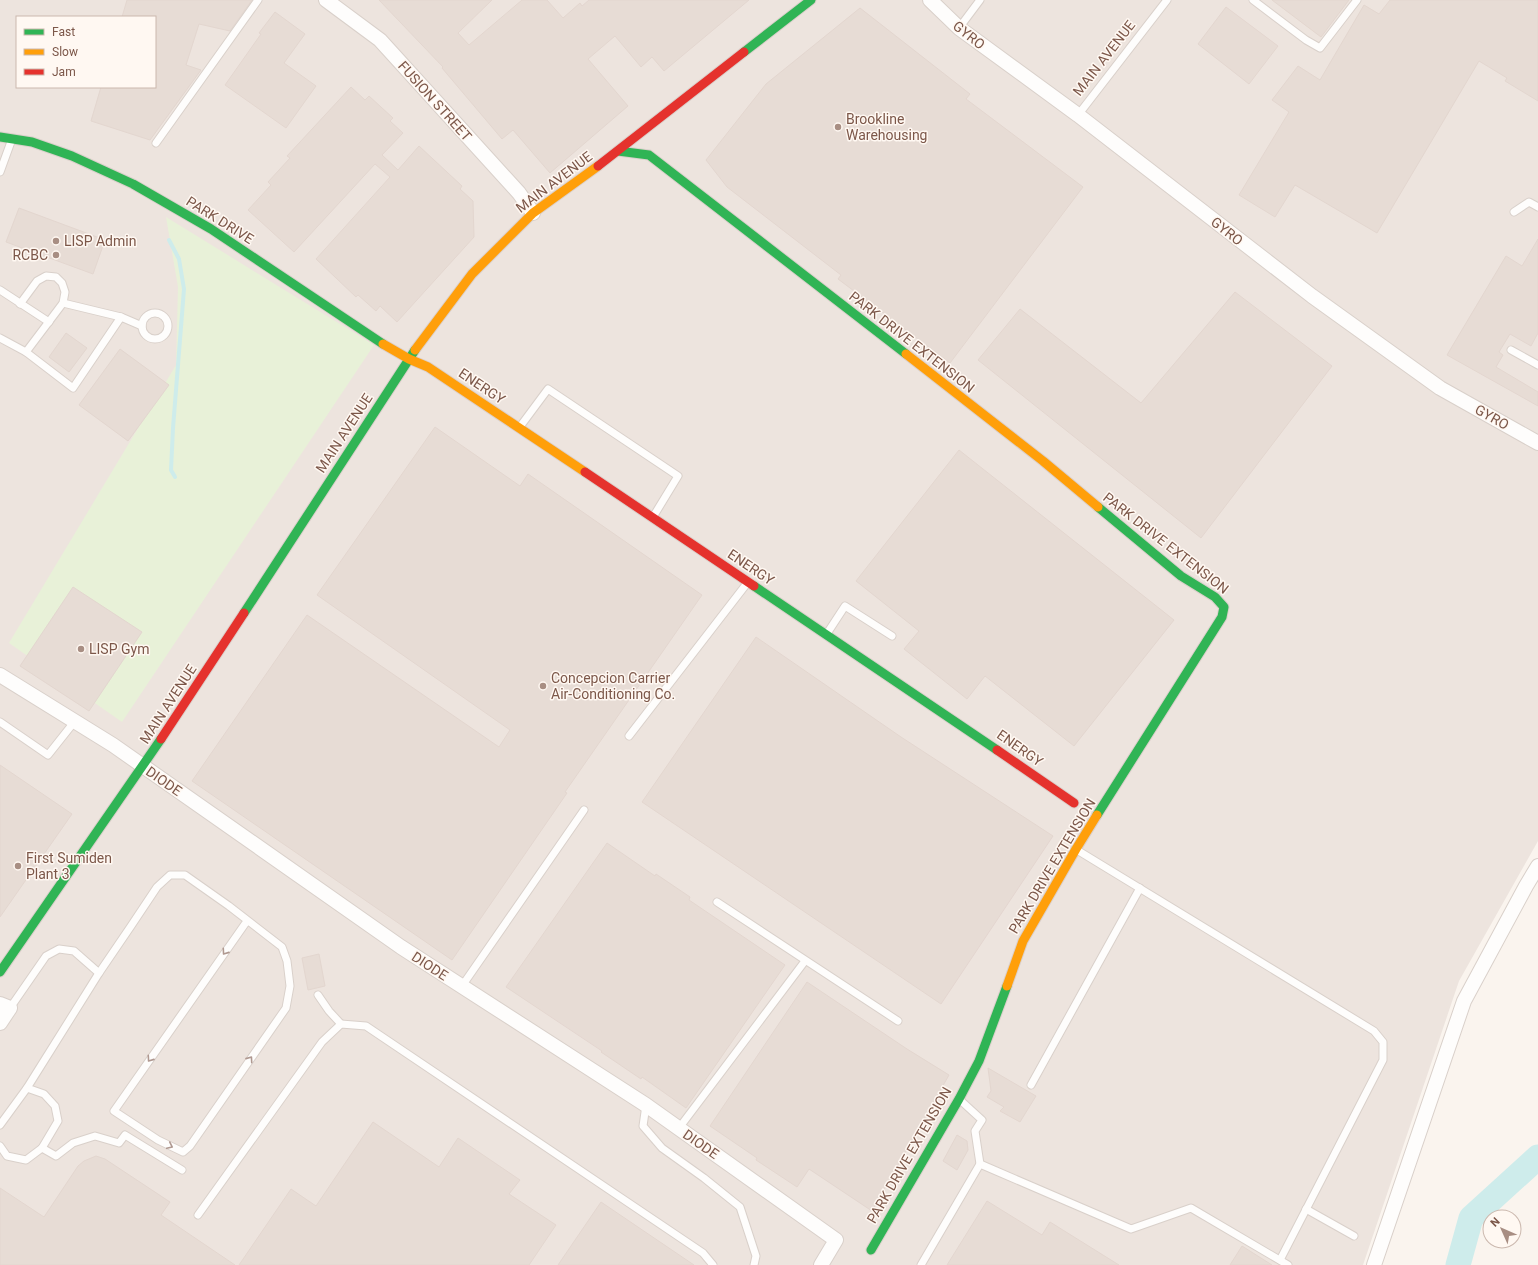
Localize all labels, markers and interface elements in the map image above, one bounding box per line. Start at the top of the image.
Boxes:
legend [16,16,156,88]
street label: MAIN AVENUE [1070,17,1138,99]
street label: GYRO [950,18,988,52]
text: Fast [52,25,75,39]
text: Slow [52,45,78,59]
street label: FUSION STREET [395,58,475,145]
text: Jam [52,65,76,79]
place label: Brookline Warehousing [846,111,927,143]
marker: Brookline Warehousing [833,122,843,132]
street label: MAIN AVENUE [513,148,595,216]
street label: PARK DRIVE [183,193,257,247]
street label: GYRO [1208,214,1246,248]
place label: LISP Admin [64,233,136,249]
marker: LISP Admin [51,236,61,246]
place label: RCBC [12,247,48,263]
marker: RCBC [51,250,61,260]
street label: PARK DRIVE EXTENSION [846,288,978,396]
street label: ENERGY [456,365,509,408]
street label: MAIN AVENUE [312,390,376,476]
street label: GYRO [1472,401,1512,433]
street label: PARK DRIVE EXTENSION [1100,489,1232,597]
street label: ENERGY [725,546,778,589]
place label: LISP Gym [89,641,149,657]
marker: LISP Gym [76,644,86,654]
street label: MAIN AVENUE [136,661,200,747]
place label: Concepcion Carrier Air-Conditioning Co. [551,670,675,702]
marker: Concepcion Carrier Air-Conditioning Co. [538,681,548,691]
street label: ENERGY [994,726,1047,770]
street label: DIODE [143,763,185,799]
street label: PARK DRIVE EXTENSION [1005,796,1099,936]
place label: First Sumiden Plant 3 [26,850,112,882]
marker: First Sumiden Plant 3 [13,861,23,871]
one-way arrow [223,948,230,955]
street label: DIODE [409,948,451,984]
one-way arrow [147,1055,155,1062]
one-way arrow [245,1056,253,1063]
street label: PARK DRIVE EXTENSION [863,1084,955,1226]
street label: DIODE [680,1126,722,1162]
one-way arrow [166,1141,173,1149]
north arrow [1482,1209,1522,1249]
text: N [1488,1215,1503,1230]

